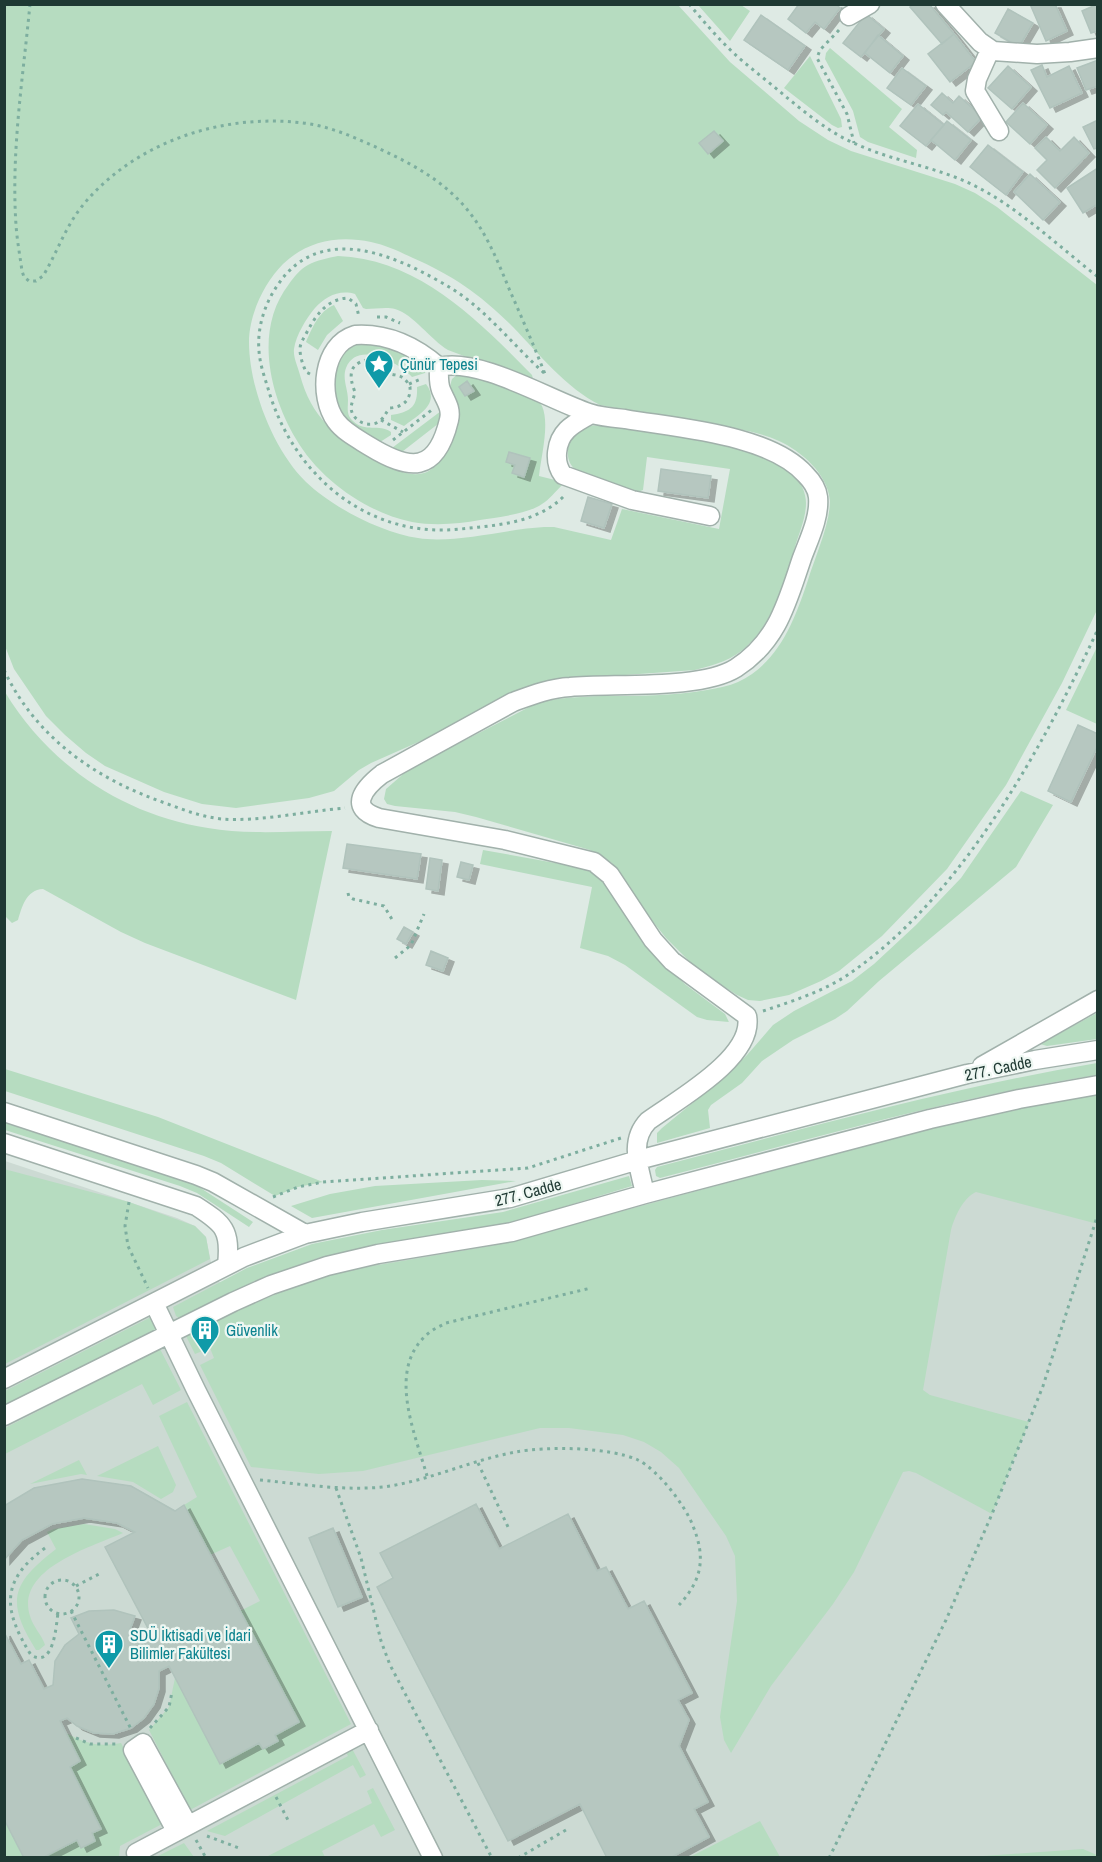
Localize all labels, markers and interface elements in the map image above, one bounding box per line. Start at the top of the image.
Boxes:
place icon: Çünür Tepesi [363,348,395,390]
place label: Çünür Tepesi [400,353,478,375]
street label: 277. Cadde [963,1050,1033,1086]
street label: 277. Cadde [492,1173,564,1211]
building icon: Güvenlik [189,1314,221,1356]
place label: Güvenlik [226,1319,278,1341]
place label: SDÜ İktisadi ve İdari Bilimler Fakültesi [130,1624,251,1664]
building icon: SDÜ İktisadi ve İdari Bilimler Fakültesi [93,1628,125,1670]

